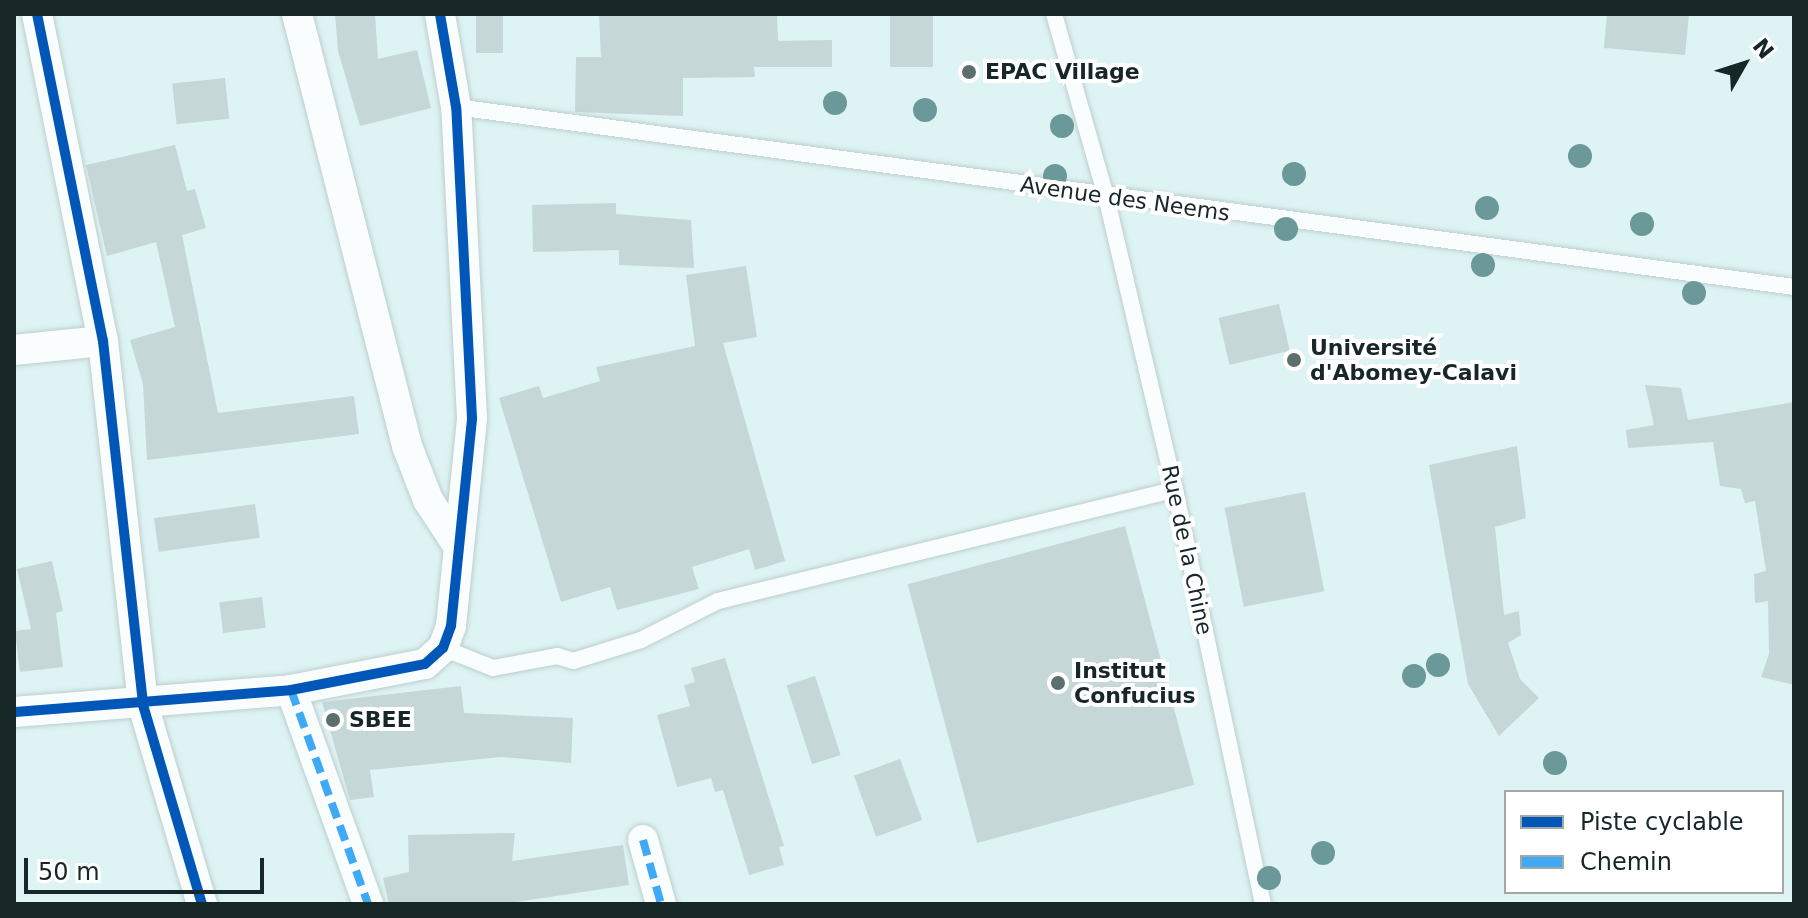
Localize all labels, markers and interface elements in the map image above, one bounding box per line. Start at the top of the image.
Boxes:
north arrow [1704,24,1784,104]
text: N [1748,34,1779,64]
place label: EPAC Village [985,59,1140,85]
marker: EPAC Village [960,63,978,81]
street label: Avenue des Neems [1019,171,1231,227]
place label: Université d'Abomey-Calavi [1310,334,1517,386]
marker: Université d'Abomey-Calavi [1285,351,1303,369]
street label: Rue de la Chine [1156,463,1218,637]
place label: Institut Confucius [1074,657,1195,708]
marker: Institut Confucius [1049,674,1067,692]
place label: SBEE [349,707,412,733]
marker: SBEE [324,711,342,729]
legend [1504,790,1784,894]
text: Piste cyclable [1580,808,1744,836]
scale bar [28,842,268,892]
text: Chemin [1580,848,1672,876]
text: 50 m [38,858,100,886]

